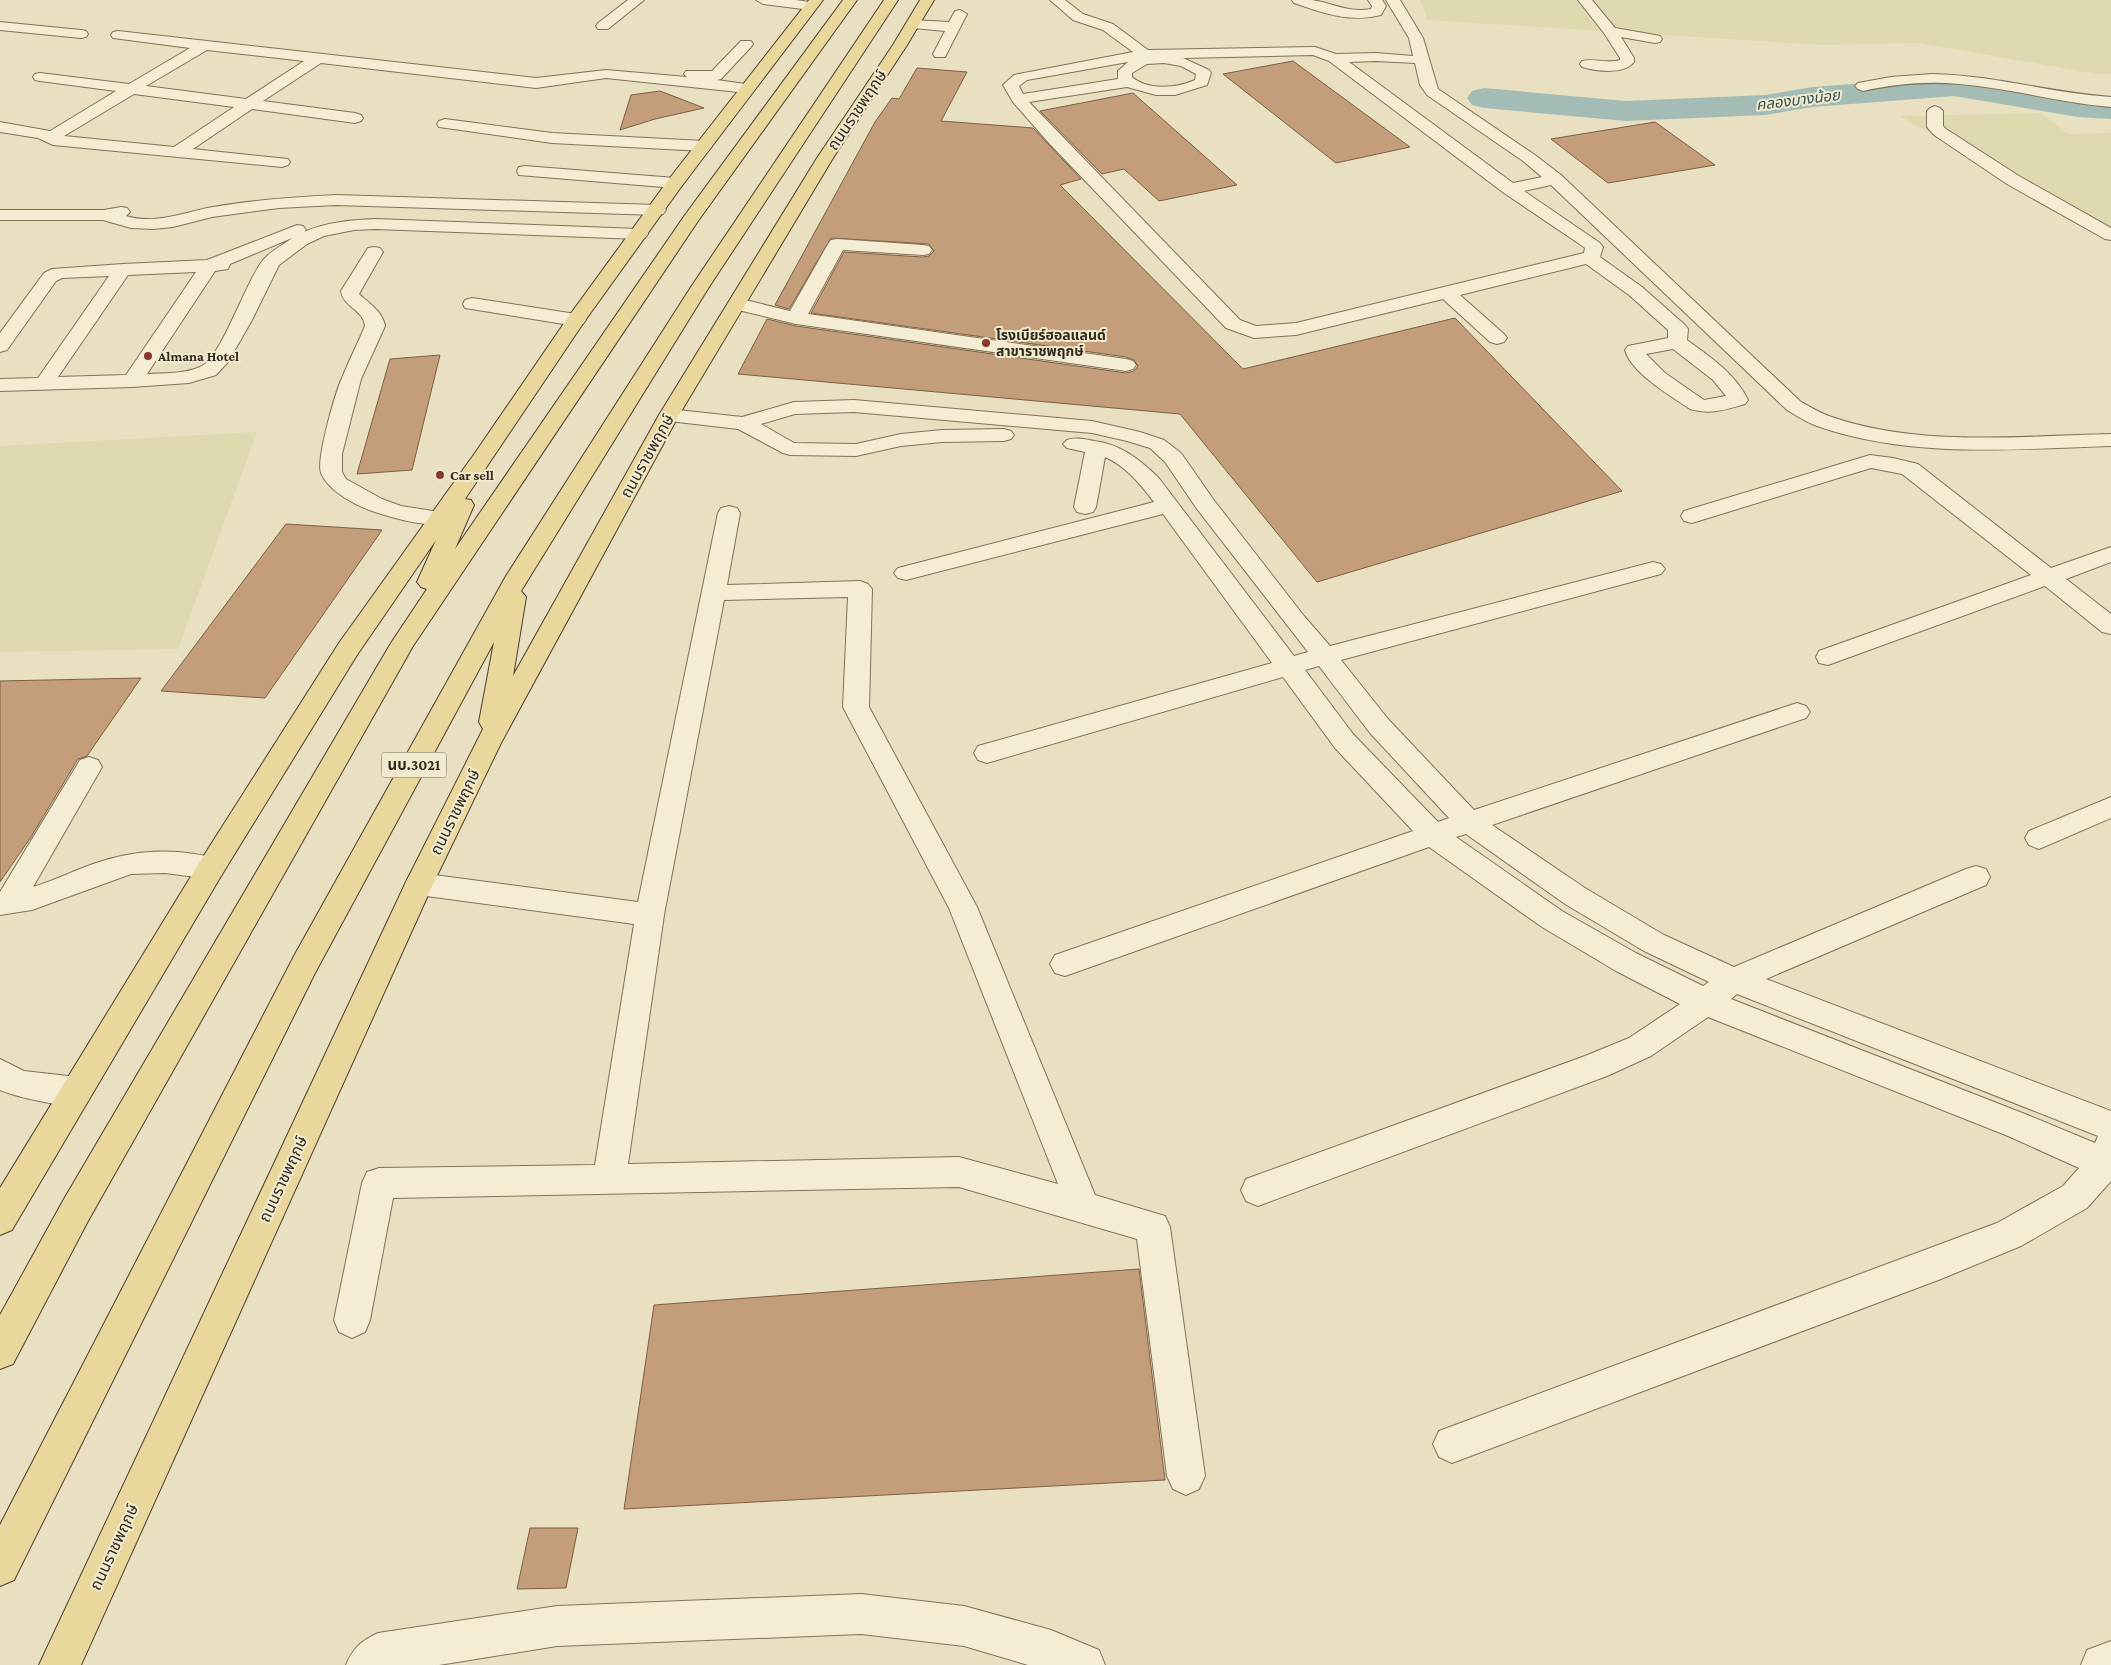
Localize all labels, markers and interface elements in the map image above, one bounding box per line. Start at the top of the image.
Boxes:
street label: ถนนราชพฤกษ์ [824,67,890,153]
water label: คลองบางน้อย [1755,87,1842,113]
place label: โรงเบียร์ฮอลแลนด์ สาขาราชพฤกษ์ [996,327,1106,359]
marker: โรงเบียร์ฮอลแลนด์ สาขาราชพฤกษ์ [980,337,992,349]
place label: Almana Hotel [157,348,239,364]
marker: Almana Hotel [142,350,154,362]
street label: ถนนราชพฤกษ์ [617,411,677,501]
place label: Car sell [450,467,494,483]
marker: Car sell [434,469,446,481]
road number: นบ.3021 [382,752,446,778]
street label: ถนนราชพฤกษ์ [427,767,483,857]
street label: ถนนราชพฤกษ์ [256,1133,310,1225]
street label: ถนนราชพฤกษ์ [87,1501,141,1593]

